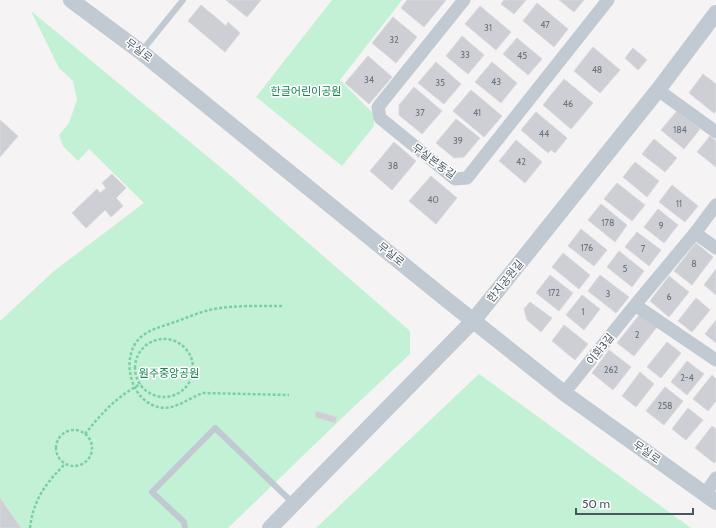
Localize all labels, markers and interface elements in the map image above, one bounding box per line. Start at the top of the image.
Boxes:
house number: 47 [540,19,550,30]
house number: 31 [484,22,492,33]
house number: 32 [389,34,399,45]
street label: 무실로 [123,35,155,65]
house number: 33 [460,49,470,60]
house number: 45 [517,50,527,61]
house number: 48 [592,64,602,75]
house number: 34 [364,74,374,85]
house number: 43 [491,76,501,87]
house number: 35 [435,77,445,88]
park label: 한글어린이공원 [271,84,341,98]
house number: 46 [563,98,573,109]
house number: 37 [415,107,425,118]
house number: 41 [473,107,481,118]
house number: 184 [673,124,687,135]
house number: 44 [539,128,549,139]
house number: 39 [453,135,463,146]
street label: 무실본동길 [409,140,459,182]
house number: 42 [516,156,526,167]
house number: 38 [388,160,398,171]
house number: 40 [427,194,439,205]
house number: 11 [676,198,682,209]
house number: 178 [602,217,614,228]
house number: 9 [658,220,664,231]
street label: 무실로 [375,239,407,269]
house number: 176 [581,242,593,253]
house number: 7 [641,243,646,254]
street label: 한지공원길 [484,257,526,305]
house number: 8 [691,258,697,269]
house number: 5 [623,263,628,274]
house number: 172 [548,287,560,298]
house number: 3 [606,288,611,299]
house number: 6 [666,291,672,302]
house number: 1 [582,306,585,317]
house number: 2 [635,329,640,340]
street label: 이화3길 [583,330,617,368]
house number: 262 [604,364,619,375]
park label: 원주중앙공원 [139,366,199,380]
house number: 2-4 [680,372,694,383]
house number: 258 [657,400,673,411]
street label: 무실로 [631,438,663,466]
scale bar [576,490,693,516]
text: 50 m [582,496,610,511]

